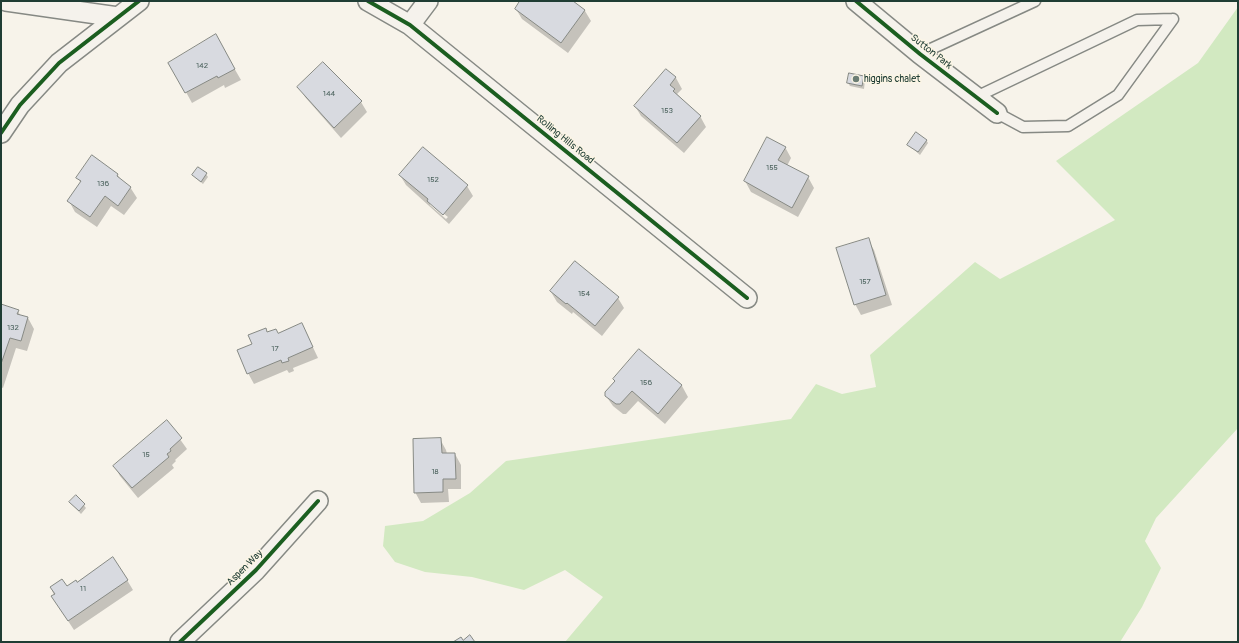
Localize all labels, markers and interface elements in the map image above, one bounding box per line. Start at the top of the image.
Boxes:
street label: Sutton Park [908,32,954,72]
house number: 142 [196,61,208,71]
place label: higgins chalet [864,73,920,85]
marker: higgins chalet [851,74,861,84]
house number: 144 [323,89,335,99]
house number: 153 [661,106,673,116]
street label: Rolling Hills Road [534,113,596,167]
house number: 155 [766,163,778,173]
house number: 152 [427,175,439,185]
house number: 136 [97,179,109,189]
house number: 157 [859,277,871,287]
house number: 154 [578,289,590,299]
house number: 132 [7,323,19,333]
house number: 17 [271,344,279,354]
house number: 156 [640,378,652,388]
house number: 15 [142,450,150,460]
house number: 18 [431,467,439,477]
street label: Aspen Way [225,548,265,588]
house number: 11 [80,584,86,594]

